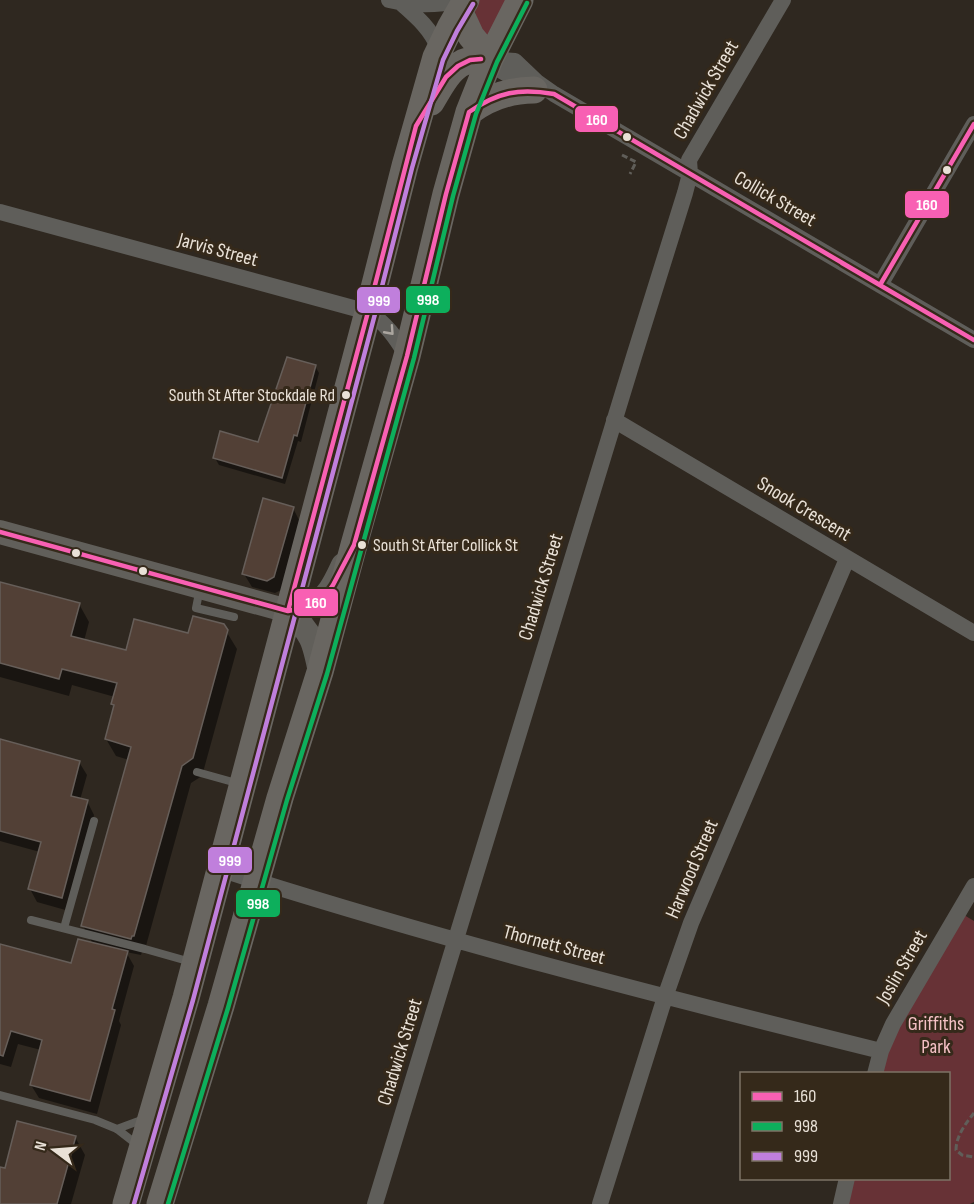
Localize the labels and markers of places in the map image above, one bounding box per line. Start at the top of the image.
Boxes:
unlabelled marker [621,131,633,143]
unlabelled marker [941,164,953,176]
place label: South St After Stockdale Rd [169,385,335,406]
marker: South St After Stockdale Rd [340,389,352,401]
place label: South St After Collick St [373,535,518,556]
marker: South St After Collick St [356,539,368,551]
unlabelled marker [70,547,82,559]
unlabelled marker [137,565,149,577]

